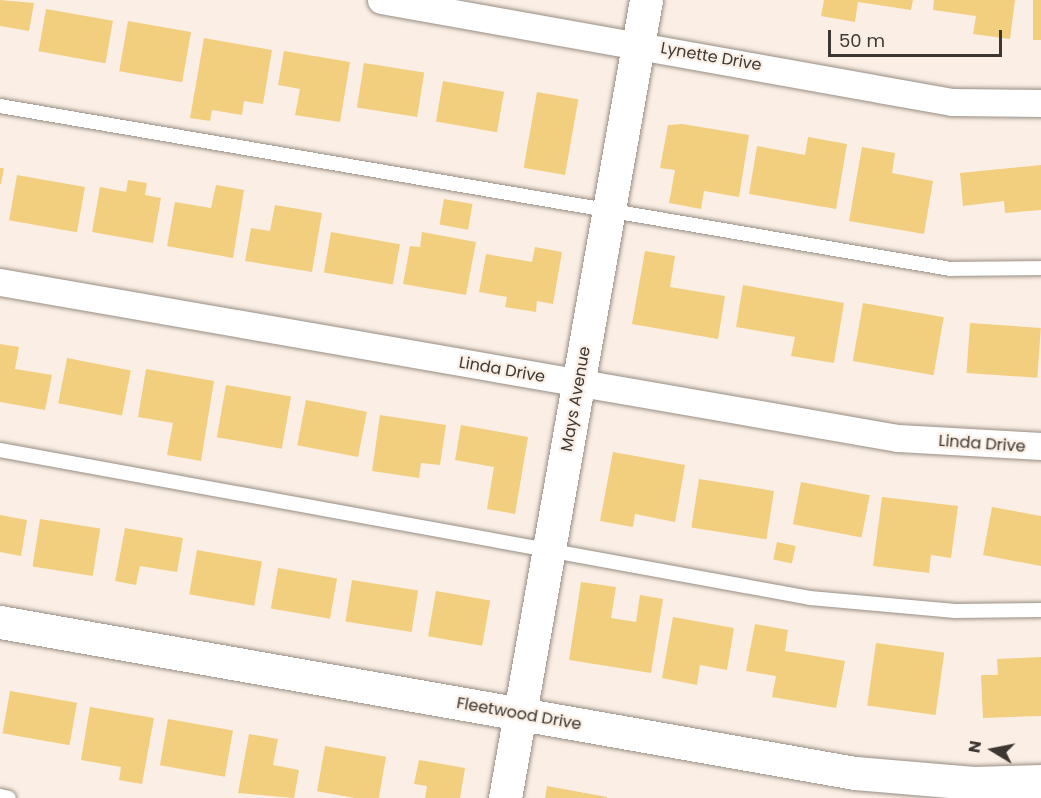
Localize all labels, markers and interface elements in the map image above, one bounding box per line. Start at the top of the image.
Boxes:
scale bar [831,18,1005,56]
text: 50 m [839,28,885,53]
street label: Lynette Drive [659,39,763,75]
street label: Mays Avenue [557,345,595,453]
street label: Linda Drive [457,353,547,387]
street label: Linda Drive [938,431,1026,457]
street label: Fleetwood Drive [455,694,583,734]
north arrow [963,720,1023,780]
text: N [962,739,987,755]

